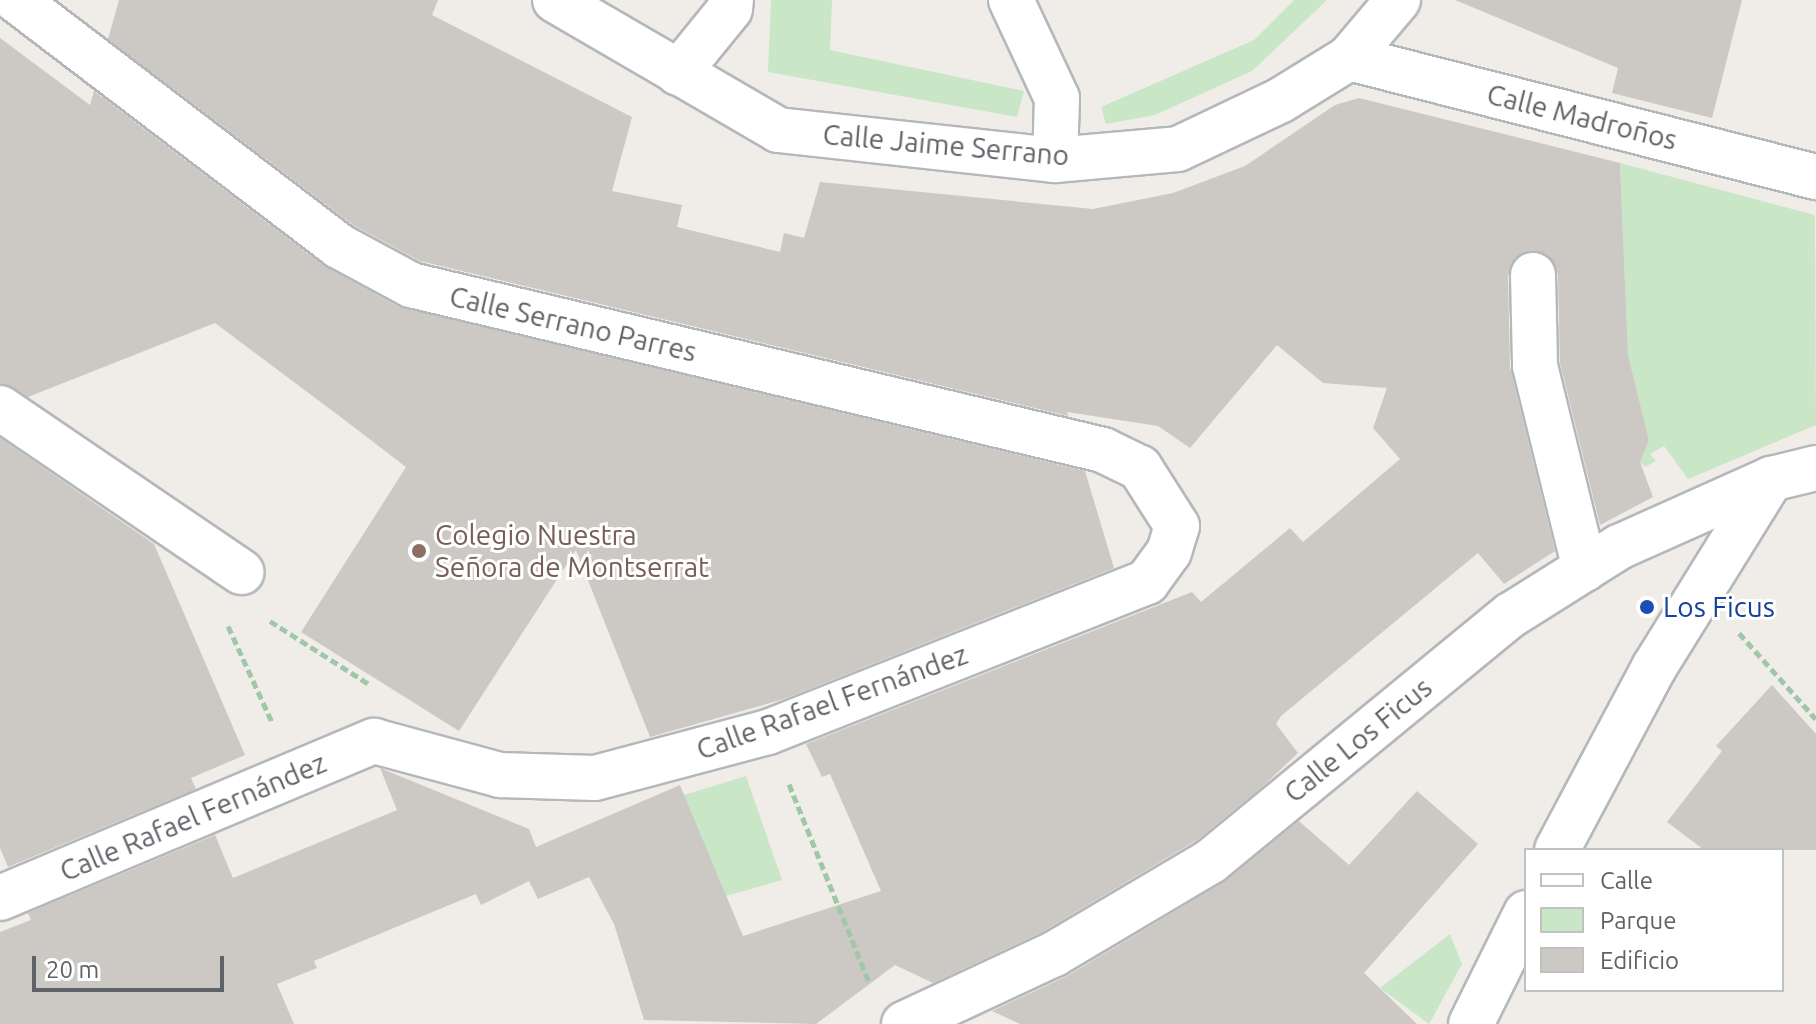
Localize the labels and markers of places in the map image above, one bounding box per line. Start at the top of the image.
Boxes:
place label: Colegio Nuestra Señora de Montserrat [435,518,709,584]
marker: Colegio Nuestra Señora de Montserrat [410,542,428,560]
place label: Los Ficus [1663,590,1775,624]
marker: Los Ficus [1638,598,1656,616]

